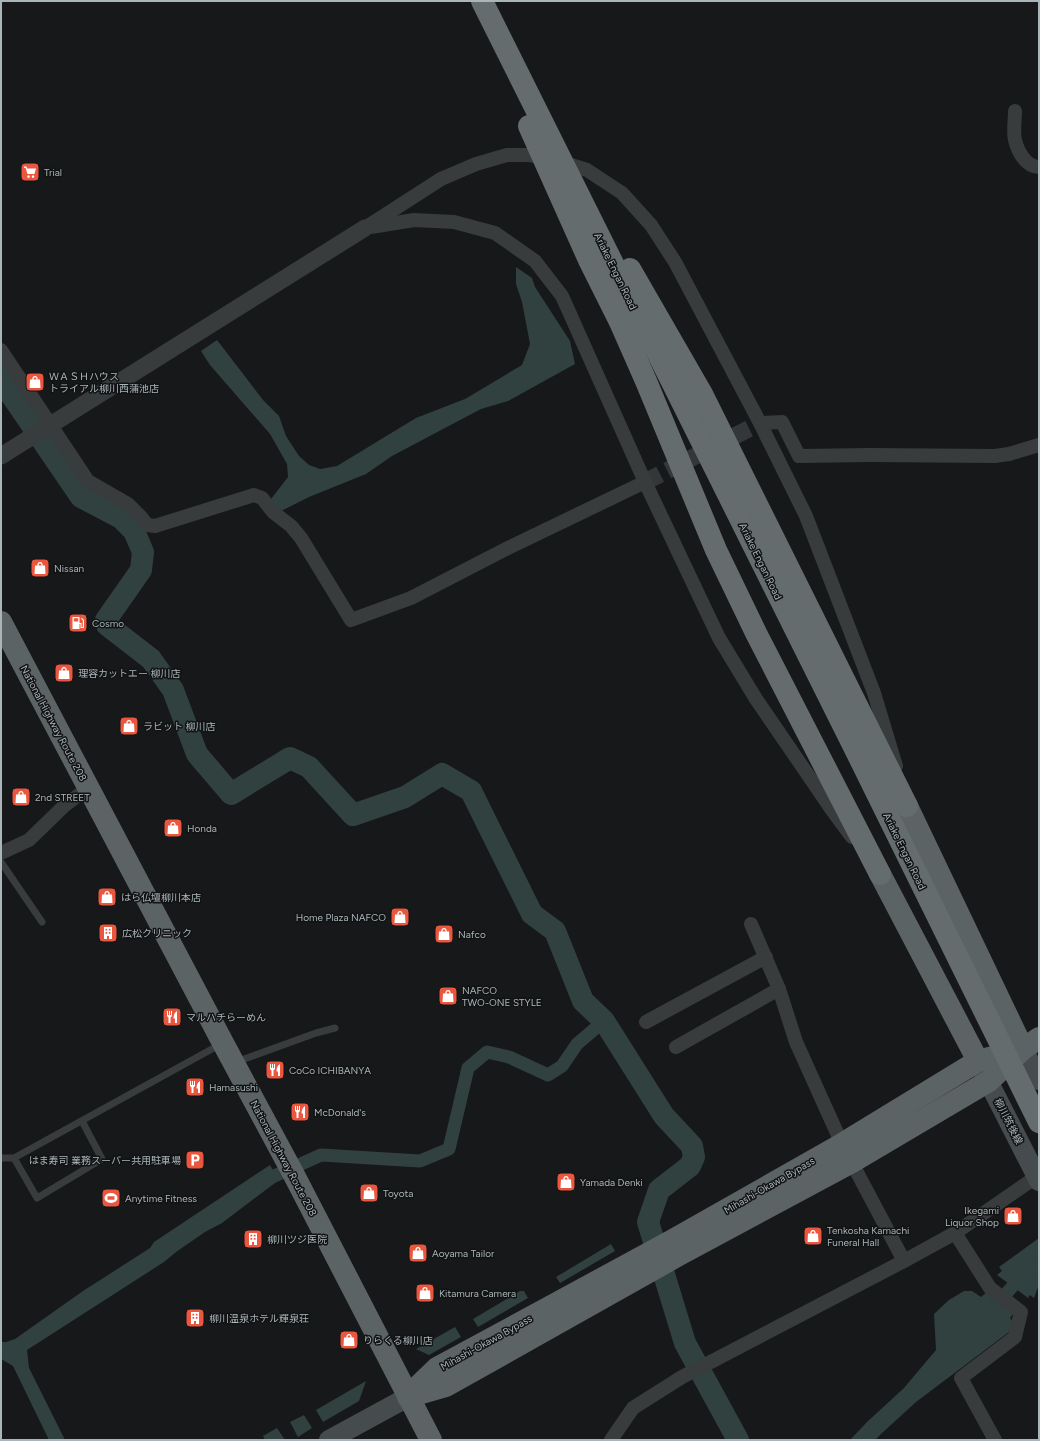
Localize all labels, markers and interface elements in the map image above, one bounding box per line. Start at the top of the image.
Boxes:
supermarket icon: Trial [19,161,41,183]
place label: Trial [44,166,62,179]
street label: Ariake Engan Road [591,231,640,312]
place label: ＷＡＳＨハウス トライアル柳川西蒲池店 [49,370,159,395]
shop icon: ＷＡＳＨハウス トライアル柳川西蒲池店 [24,371,46,393]
street label: Ariake Engan Road [736,521,785,602]
shop icon: Nissan [29,557,51,579]
place label: Nissan [54,562,84,575]
fuel station icon: Cosmo [67,612,89,634]
place label: Cosmo [92,617,124,630]
shop icon: 理容カットエー 柳川店 [53,662,75,684]
street label: National Highway Route 208 [17,663,90,783]
place label: 理容カットエー 柳川店 [78,667,180,680]
shop icon: ラビット 柳川店 [118,715,140,737]
place label: ラビット 柳川店 [143,720,215,733]
shop icon: 2nd STREET [10,786,32,808]
place label: 2nd STREET [35,791,90,804]
street label: Ariake Engan Road [880,811,929,892]
shop icon: Honda [162,817,184,839]
place label: Honda [187,822,217,835]
shop icon: はら仏壇柳川本店 [96,886,118,908]
place label: はら仏壇柳川本店 [121,891,201,904]
shop icon: Home Plaza NAFCO [389,906,411,928]
place label: Home Plaza NAFCO [296,911,386,924]
building icon: 広松クリニック [97,922,119,944]
shop icon: Nafco [433,923,455,945]
place label: 広松クリニック [122,927,192,940]
place label: Nafco [458,928,486,941]
place label: NAFCO TWO-ONE STYLE [462,984,542,1009]
shop icon: NAFCO TWO-ONE STYLE [437,985,459,1007]
restaurant icon: マルハチらーめん [161,1006,183,1028]
place label: マルハチらーめん [186,1011,266,1024]
restaurant icon: CoCo ICHIBANYA [264,1059,286,1081]
place label: CoCo ICHIBANYA [289,1064,371,1077]
restaurant icon: Hamasushi [184,1076,206,1098]
place label: Hamasushi [209,1081,258,1094]
street label: 柳川筑後線 [991,1096,1026,1146]
street label: National Highway Route 208 [247,1098,320,1218]
restaurant icon: McDonald's [289,1101,311,1123]
place label: McDonald's [314,1106,366,1119]
parking icon: はま寿司 業務スーパー共用駐車場 [184,1149,206,1171]
place label: はま寿司 業務スーパー共用駐車場 [29,1154,181,1167]
street label: Mihashi-Okawa Bypass [722,1154,817,1217]
shop icon: Yamada Denki [555,1171,577,1193]
place label: Yamada Denki [580,1176,643,1189]
shop icon: Toyota [358,1182,380,1204]
sports icon: Anytime Fitness [100,1187,122,1209]
place label: Toyota [383,1187,413,1200]
place label: Anytime Fitness [125,1192,197,1205]
place label: Ikegami Liquor Shop [945,1204,999,1229]
shop icon: Ikegami Liquor Shop [1002,1205,1024,1227]
place label: Tenkosha Kamachi Funeral Hall [827,1224,909,1249]
shop icon: Tenkosha Kamachi Funeral Hall [802,1225,824,1247]
building icon: 柳川ツジ医院 [242,1228,264,1250]
place label: 柳川ツジ医院 [267,1233,327,1246]
shop icon: Aoyama Tailor [407,1242,429,1264]
place label: Aoyama Tailor [432,1247,495,1260]
shop icon: Kitamura Camera [414,1282,436,1304]
place label: Kitamura Camera [439,1287,516,1300]
building icon: 柳川温泉ホテル輝泉荘 [184,1307,206,1329]
place label: 柳川温泉ホテル輝泉荘 [209,1312,309,1325]
street label: Mihashi-Okawa Bypass [438,1312,535,1373]
shop icon: りらくる柳川店 [338,1329,360,1351]
place label: りらくる柳川店 [363,1334,433,1347]

